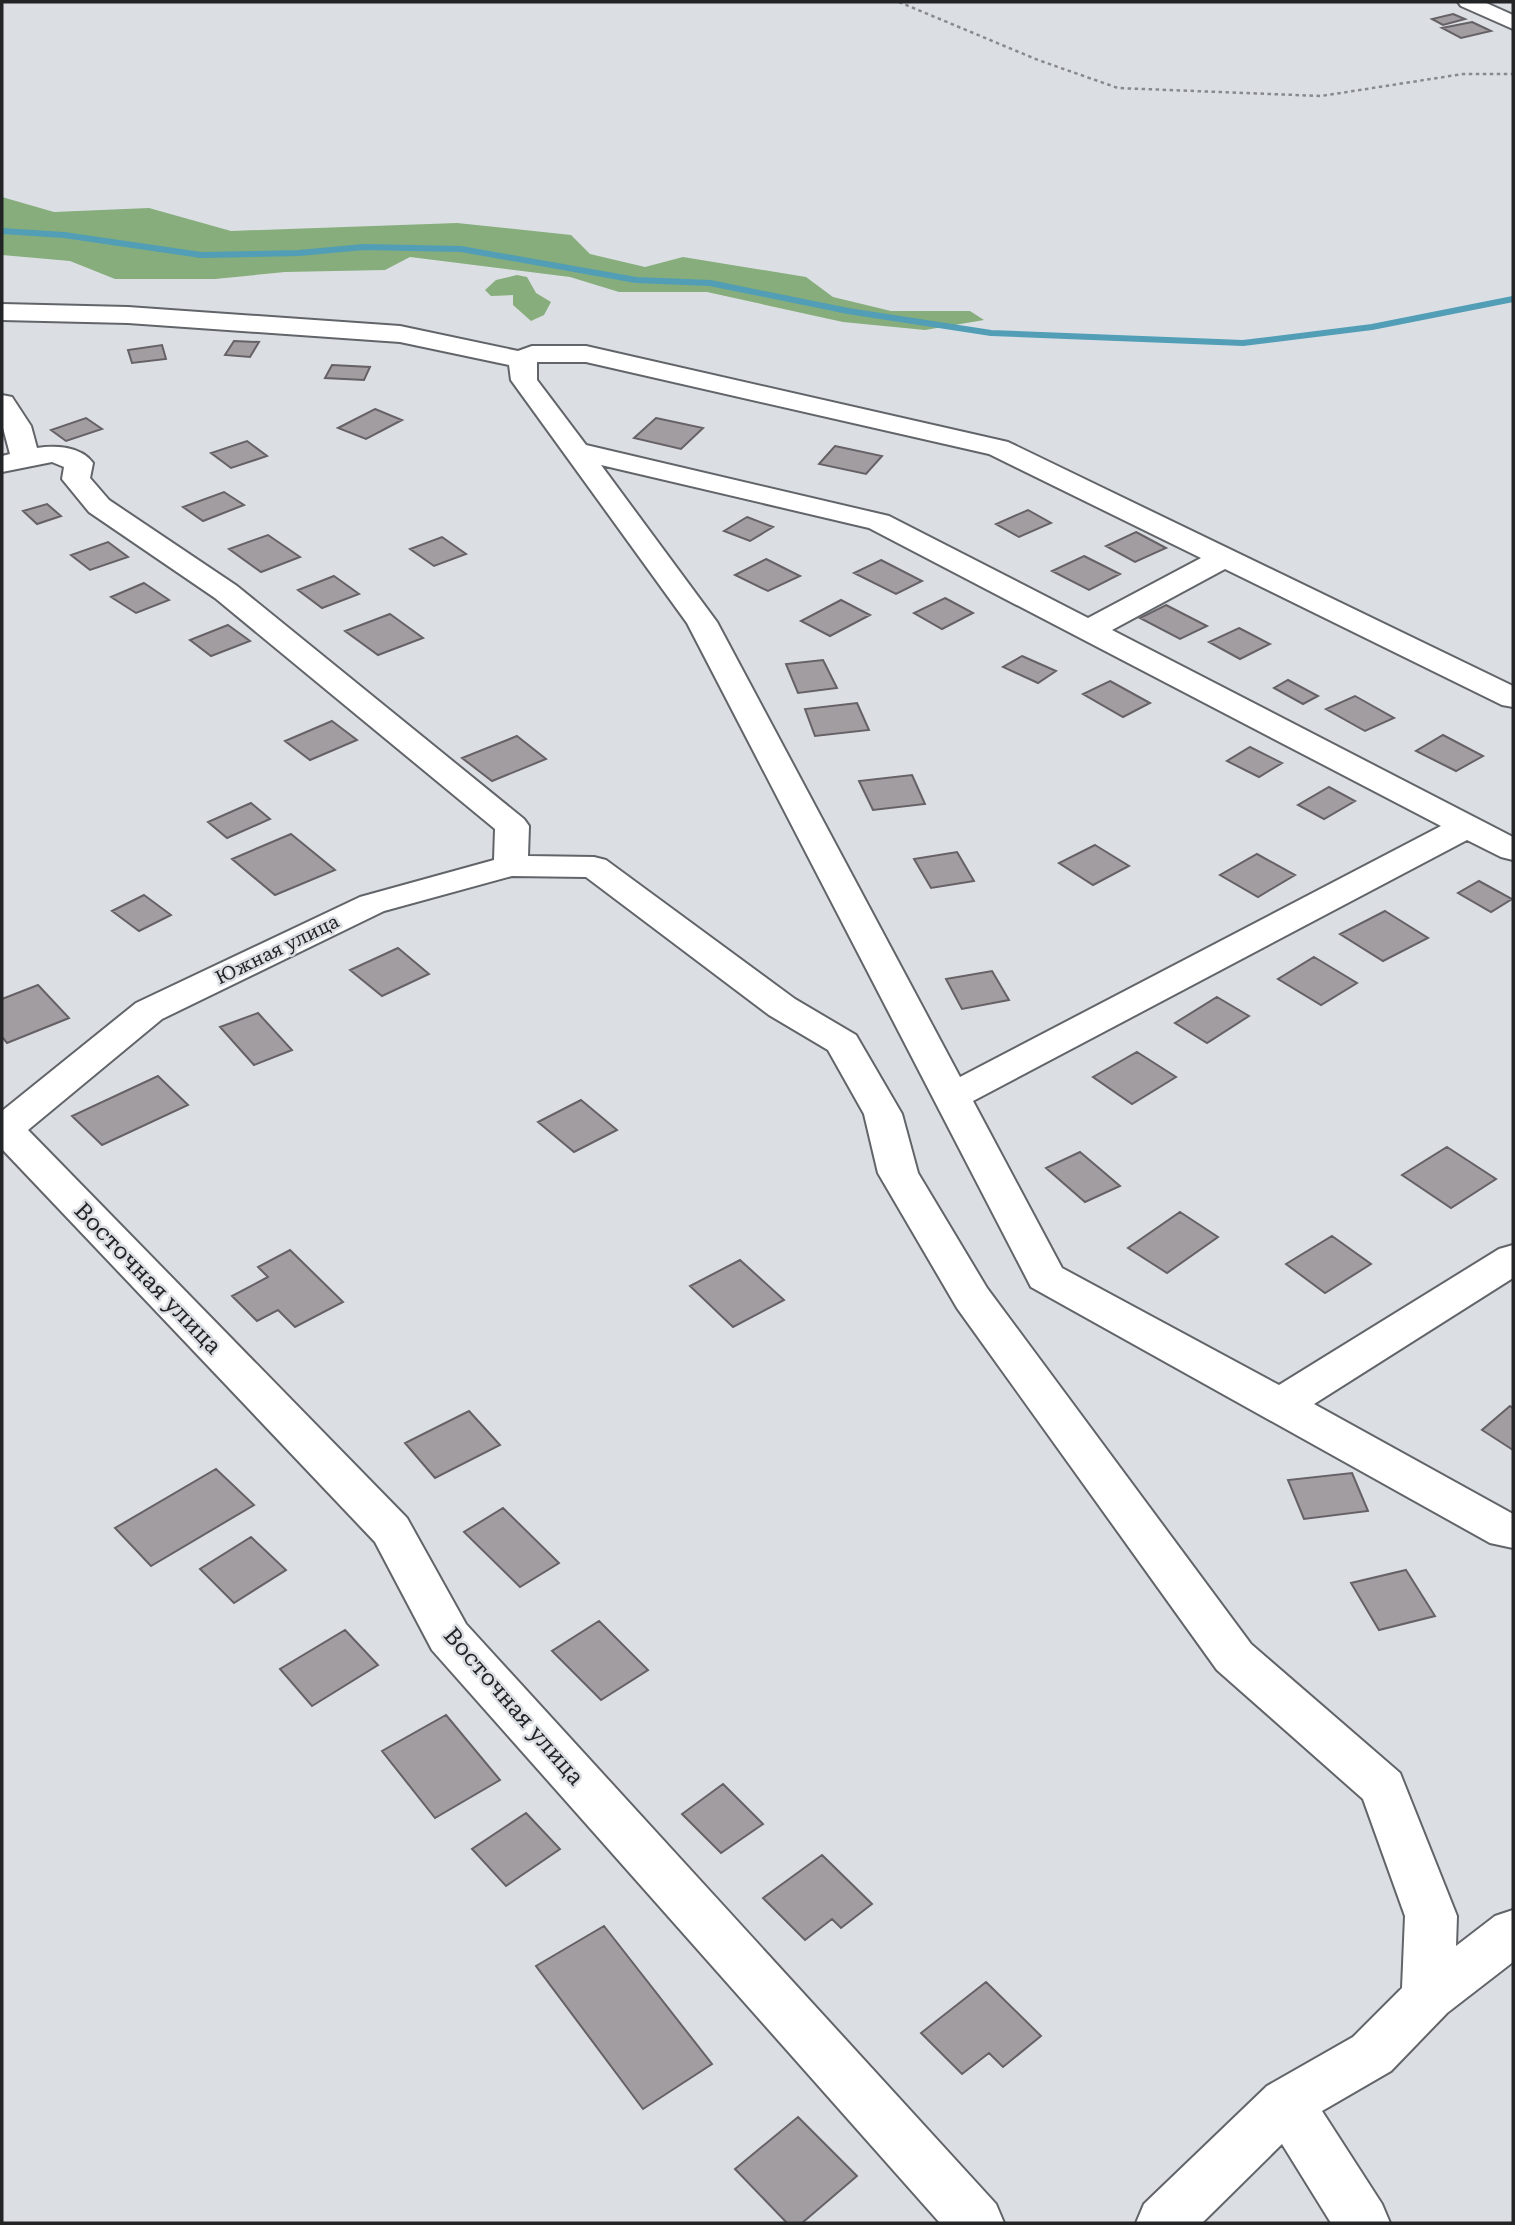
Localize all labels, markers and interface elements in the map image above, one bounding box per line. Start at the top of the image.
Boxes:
street label: Южная улица [212,909,343,989]
street label: Восточная улица [69,1197,227,1360]
street label: Восточная улица [438,1622,590,1791]

